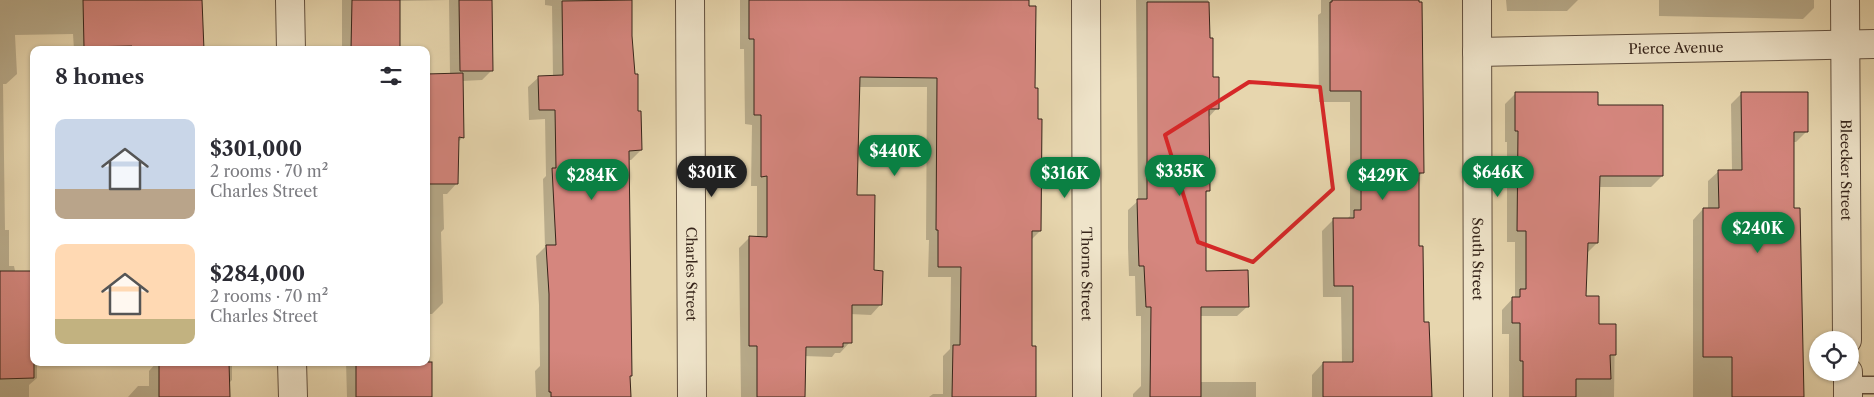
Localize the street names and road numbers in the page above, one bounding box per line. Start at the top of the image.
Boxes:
street label: Pierce Avenue [1628,38,1724,58]
street label: Bleecker Street [1837,119,1855,221]
street label: South Street [1469,218,1487,300]
street label: Charles Street [682,227,701,321]
street label: Thorne Street [1078,227,1096,321]

